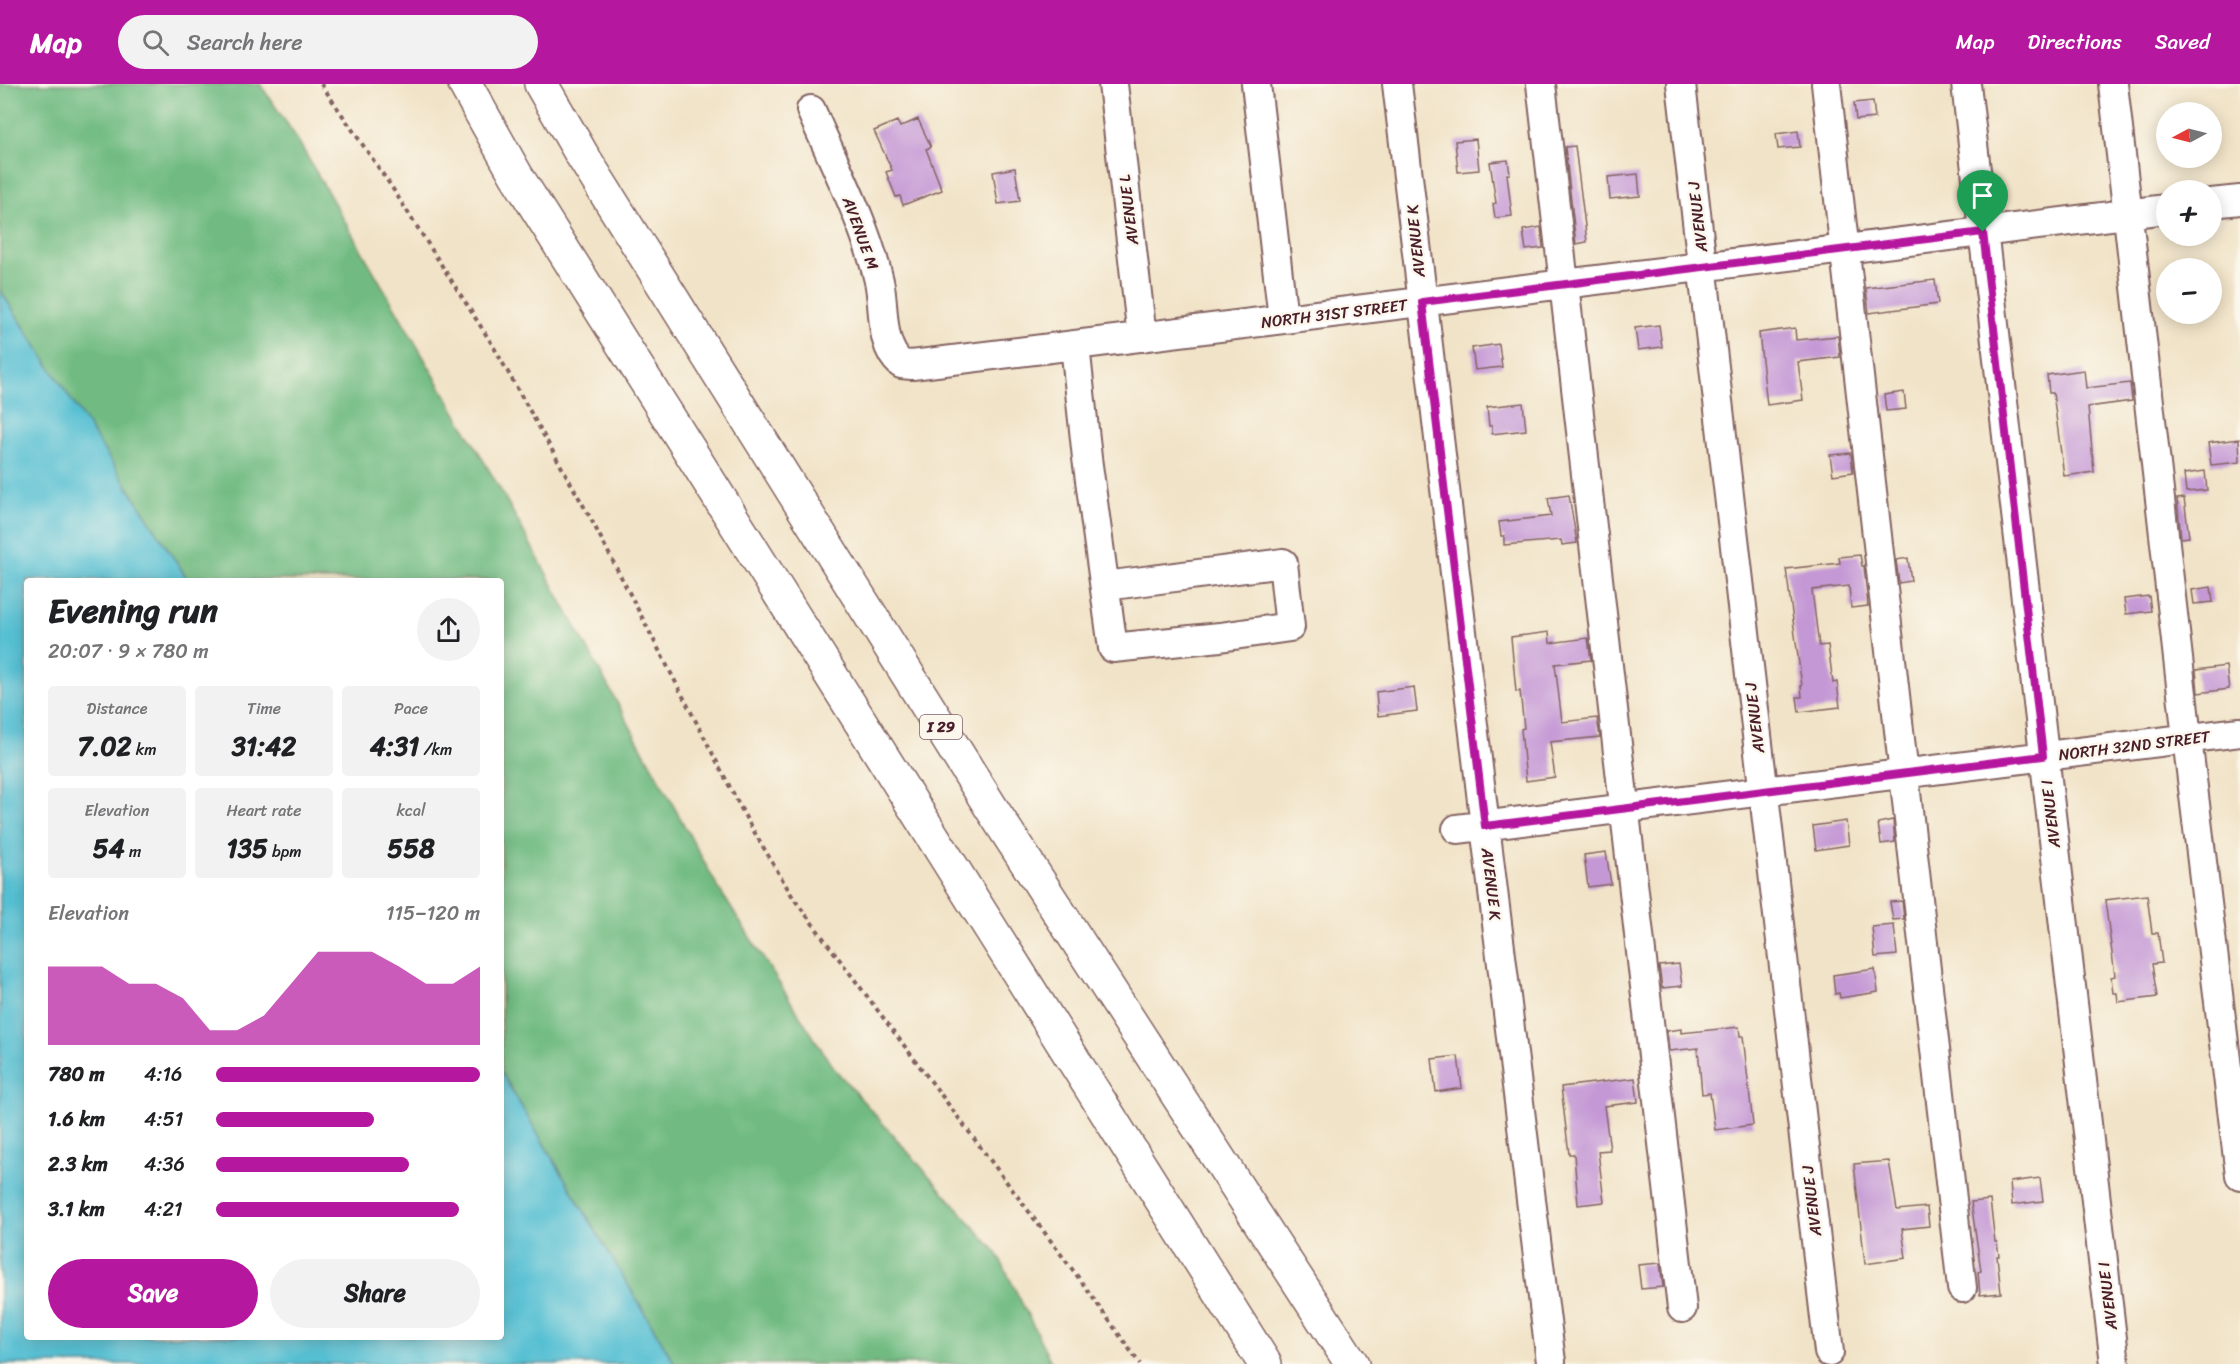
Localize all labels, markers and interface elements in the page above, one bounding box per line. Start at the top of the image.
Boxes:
search box [118,15,538,69]
text: Map [30,18,82,67]
text: Search here [187,23,303,62]
text: Map [1956,23,1994,61]
text: Directions [2027,23,2122,61]
text: Saved [2155,23,2210,61]
icon: search [139,26,172,59]
north arrow [2156,102,2222,168]
map controls [2156,102,2222,324]
pin [1957,170,2008,232]
street label: AVENUE L [1110,172,1147,248]
icon: arrive [1966,179,1999,212]
street label: AVENUE J [1679,180,1716,255]
button: + [2156,180,2222,246]
street label: AVENUE M [834,191,887,274]
street label: AVENUE K [1397,203,1434,280]
button: − [2156,258,2222,324]
street label: NORTH 31ST STREET [1259,290,1410,337]
text: Evening run [48,582,218,640]
button: share [417,598,480,661]
text: 20:07 · 9 × 780 m [48,634,209,669]
street label: AVENUE J [1736,681,1773,756]
text: Distance [87,694,147,723]
text: Time [247,694,281,723]
text: Pace [394,694,428,723]
road number: I 29 [920,715,962,739]
street label: NORTH 32ND STREET [2057,722,2213,769]
text: 7.02 [77,723,132,769]
text: 31:42 [232,723,296,769]
text: 4:31 [370,723,419,769]
text: km [132,735,157,764]
text: /km [419,735,452,764]
street label: AVENUE I [2032,778,2069,851]
text: Elevation [85,796,149,825]
text: Heart rate [226,796,302,825]
text: kcal [396,796,426,825]
text: 54 [93,825,125,871]
text: 135 [226,825,268,871]
text: 558 [387,825,435,871]
text: m [125,837,141,866]
text: bpm [268,837,302,866]
street label: AVENUE K [1473,845,1510,922]
text: Elevation [48,896,129,931]
text: 115–120 m [386,896,480,931]
text: 780 m [48,1057,105,1092]
text: 4:16 [144,1057,182,1092]
text: 1.6 km [48,1102,105,1137]
text: 4:51 [144,1102,183,1137]
text: 2.3 km [48,1147,108,1182]
text: 4:36 [144,1147,185,1182]
street label: AVENUE J [1793,1164,1830,1239]
text: 3.1 km [48,1192,105,1227]
text: 4:21 [144,1192,183,1227]
button: Save [48,1259,258,1328]
button: Share [270,1259,480,1328]
street label: AVENUE I [2089,1260,2126,1333]

